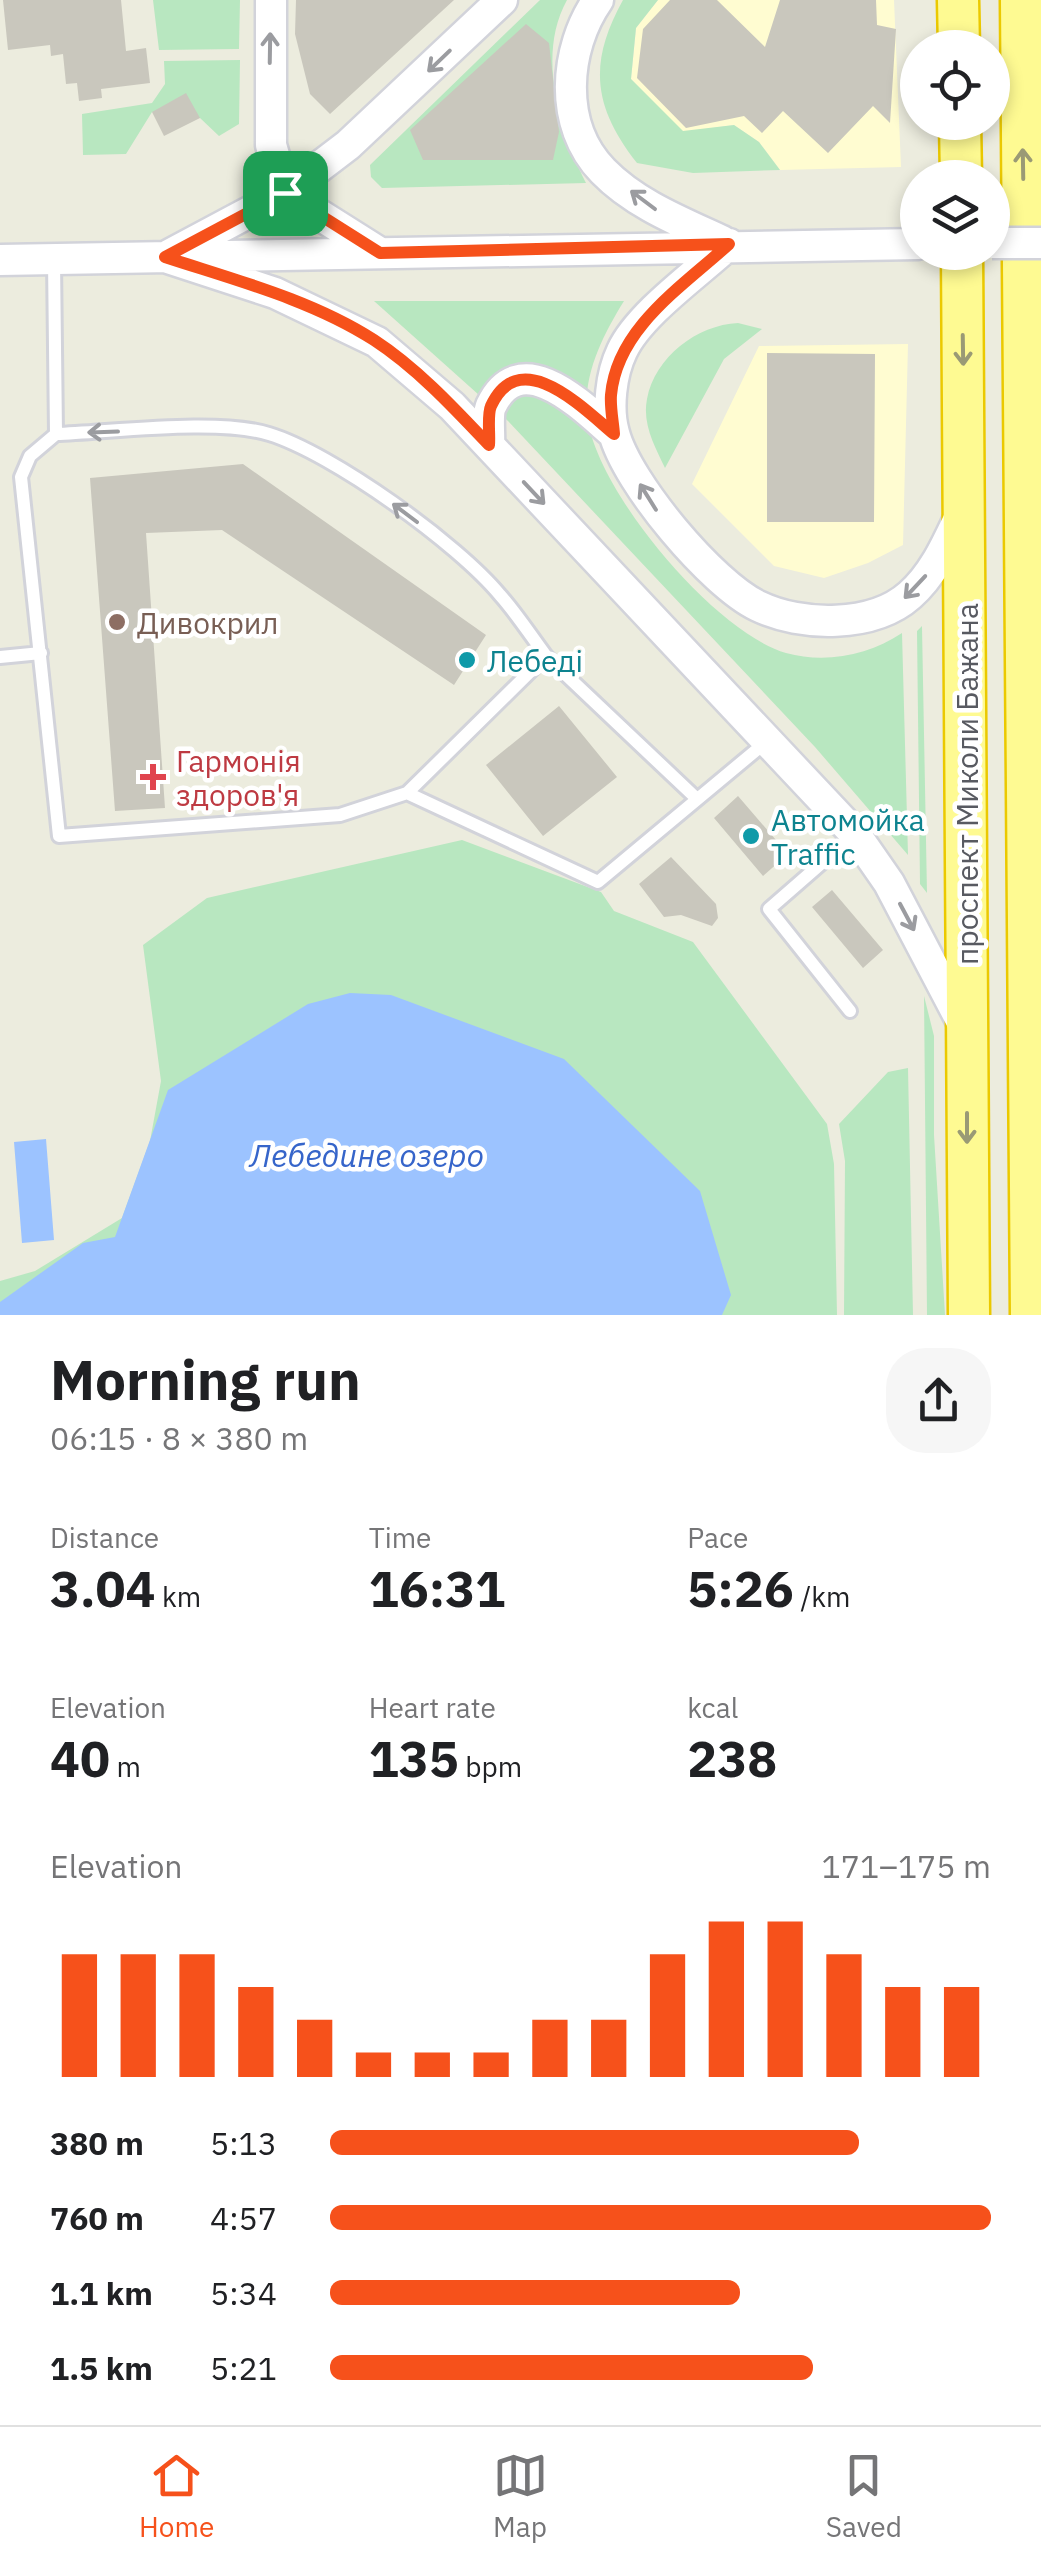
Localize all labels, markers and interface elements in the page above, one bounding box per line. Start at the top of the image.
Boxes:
map controls [900,30,1010,270]
button: locate [900,30,1010,140]
one-way arrow [260,32,279,64]
one-way arrow [427,49,452,72]
one-way arrow [1014,148,1032,180]
pin [243,151,328,236]
button: layers [900,160,1010,270]
icon: arrive [258,166,313,221]
one-way arrow [629,190,657,211]
one-way arrow [954,332,972,365]
one-way arrow [87,423,119,442]
one-way arrow [522,480,545,505]
one-way arrow [638,483,658,512]
one-way arrow [392,503,419,524]
one-way arrow [904,574,927,599]
place label: Дивокрил [137,603,278,642]
street label: проспект Миколи Бажана [947,603,986,965]
marker: Дивокрил [106,611,128,633]
place label: Лебеді [487,641,583,680]
marker: Лебеді [456,649,478,671]
place label: Гармонія здоров'я [176,741,301,814]
marker: Гармонія здоров'я [140,764,166,790]
place label: Автомойка Traffic [771,800,925,873]
marker: Автомойка Traffic [740,825,762,847]
one-way arrow [898,901,917,931]
one-way arrow [958,1112,976,1144]
water label: Лебедине озеро [248,1134,484,1176]
text: Morning run [50,1344,361,1415]
button: share [886,1348,991,1453]
text: 06:15 · 8 × 380 m [50,1417,308,1459]
text: Distance [50,1519,159,1556]
text: Time [369,1519,432,1556]
text: Pace [687,1519,748,1556]
text: 3.04 [50,1556,156,1621]
text: 16:31 [369,1556,505,1621]
text: 5:26 [687,1556,794,1621]
text: km [156,1578,201,1615]
text: /km [794,1578,850,1615]
text: Elevation [50,1689,166,1726]
text: Heart rate [369,1689,496,1726]
text: kcal [687,1689,738,1726]
text: 40 [50,1726,110,1791]
text: 135 [369,1726,459,1791]
text: 238 [687,1726,777,1791]
text: m [110,1748,141,1785]
text: bpm [459,1748,522,1785]
text: Elevation [50,1845,183,1887]
text: 171–175 m [821,1845,991,1887]
text: 380 m [50,2122,144,2164]
text: 5:13 [210,2122,277,2164]
text: 760 m [50,2197,144,2239]
text: 4:57 [210,2197,277,2239]
text: 1.1 km [50,2272,153,2314]
text: 5:34 [210,2272,277,2314]
text: 1.5 km [50,2347,153,2389]
text: 5:21 [210,2347,277,2389]
tab: Home [139,2448,214,2545]
tab: Map [493,2448,548,2545]
tab: Saved [826,2448,902,2545]

